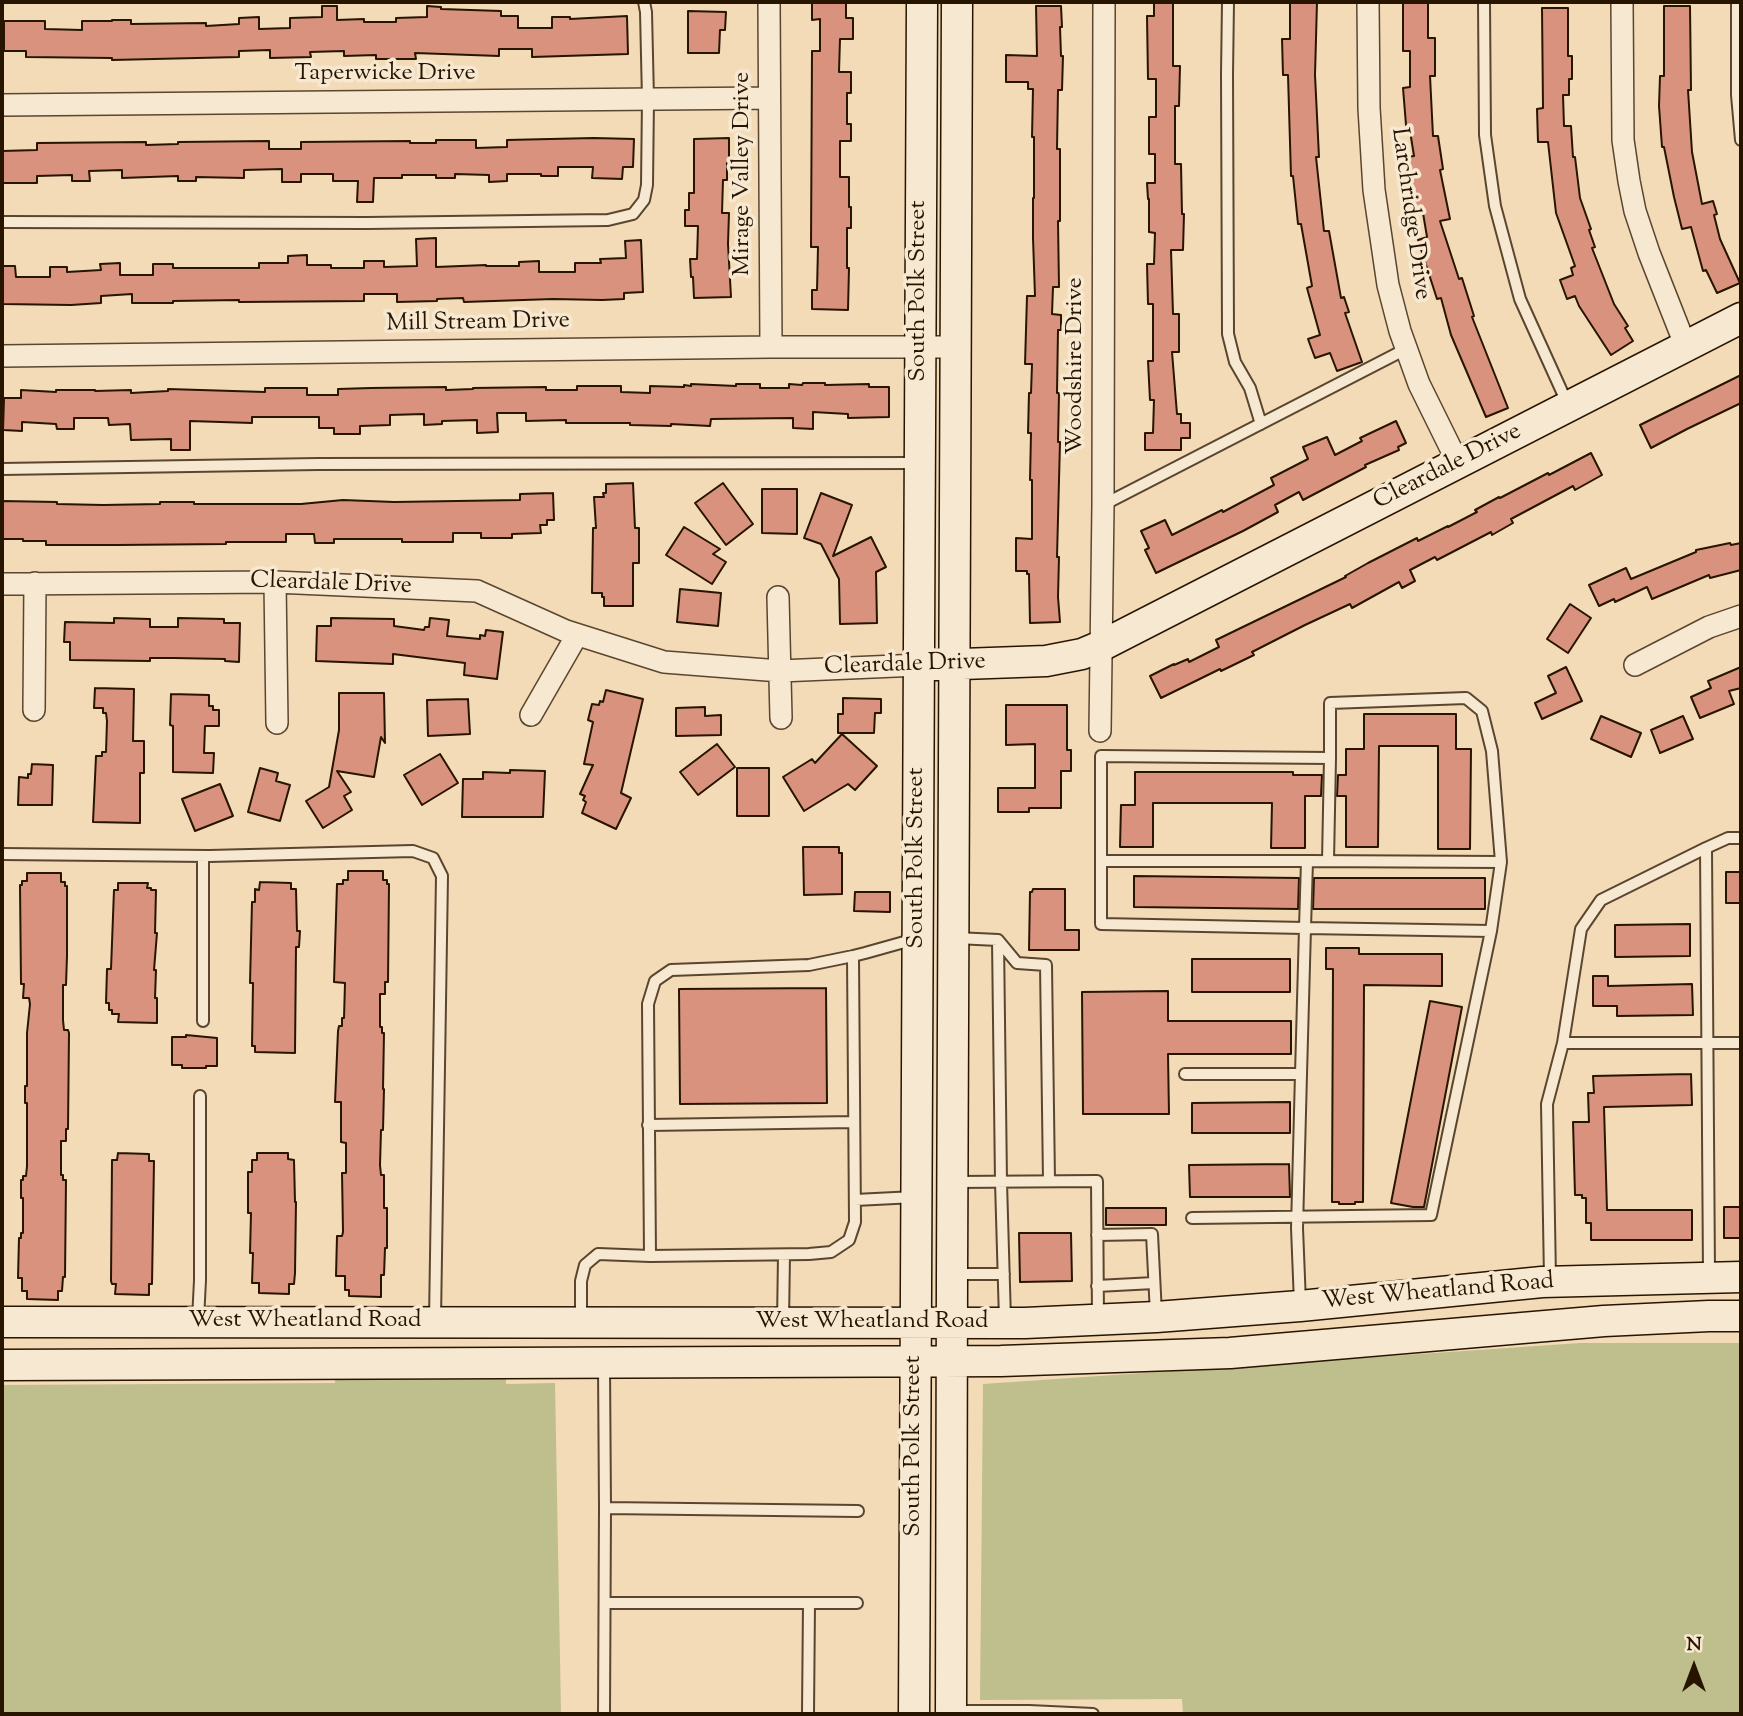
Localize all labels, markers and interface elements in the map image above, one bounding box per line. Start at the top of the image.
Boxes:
street label: Taperwicke Drive [294,61,476,89]
street label: Mirage Valley Drive [730,72,758,276]
street label: Larchridge Drive [1383,126,1435,302]
street label: South Polk Street [906,200,934,382]
street label: Woodshire Drive [1063,277,1091,455]
street label: Mill Stream Drive [386,308,570,340]
street label: Cleardale Drive [1369,418,1527,518]
street label: Cleardale Drive [250,568,412,602]
street label: Cleardale Drive [824,649,986,683]
street label: South Polk Street [904,767,932,949]
street label: West Wheatland Road [1321,1268,1555,1318]
street label: West Wheatland Road [188,1308,422,1336]
street label: West Wheatland Road [755,1309,989,1337]
street label: South Polk Street [901,1355,929,1537]
north arrow [1659,1632,1729,1702]
text: N [1686,1632,1702,1659]

